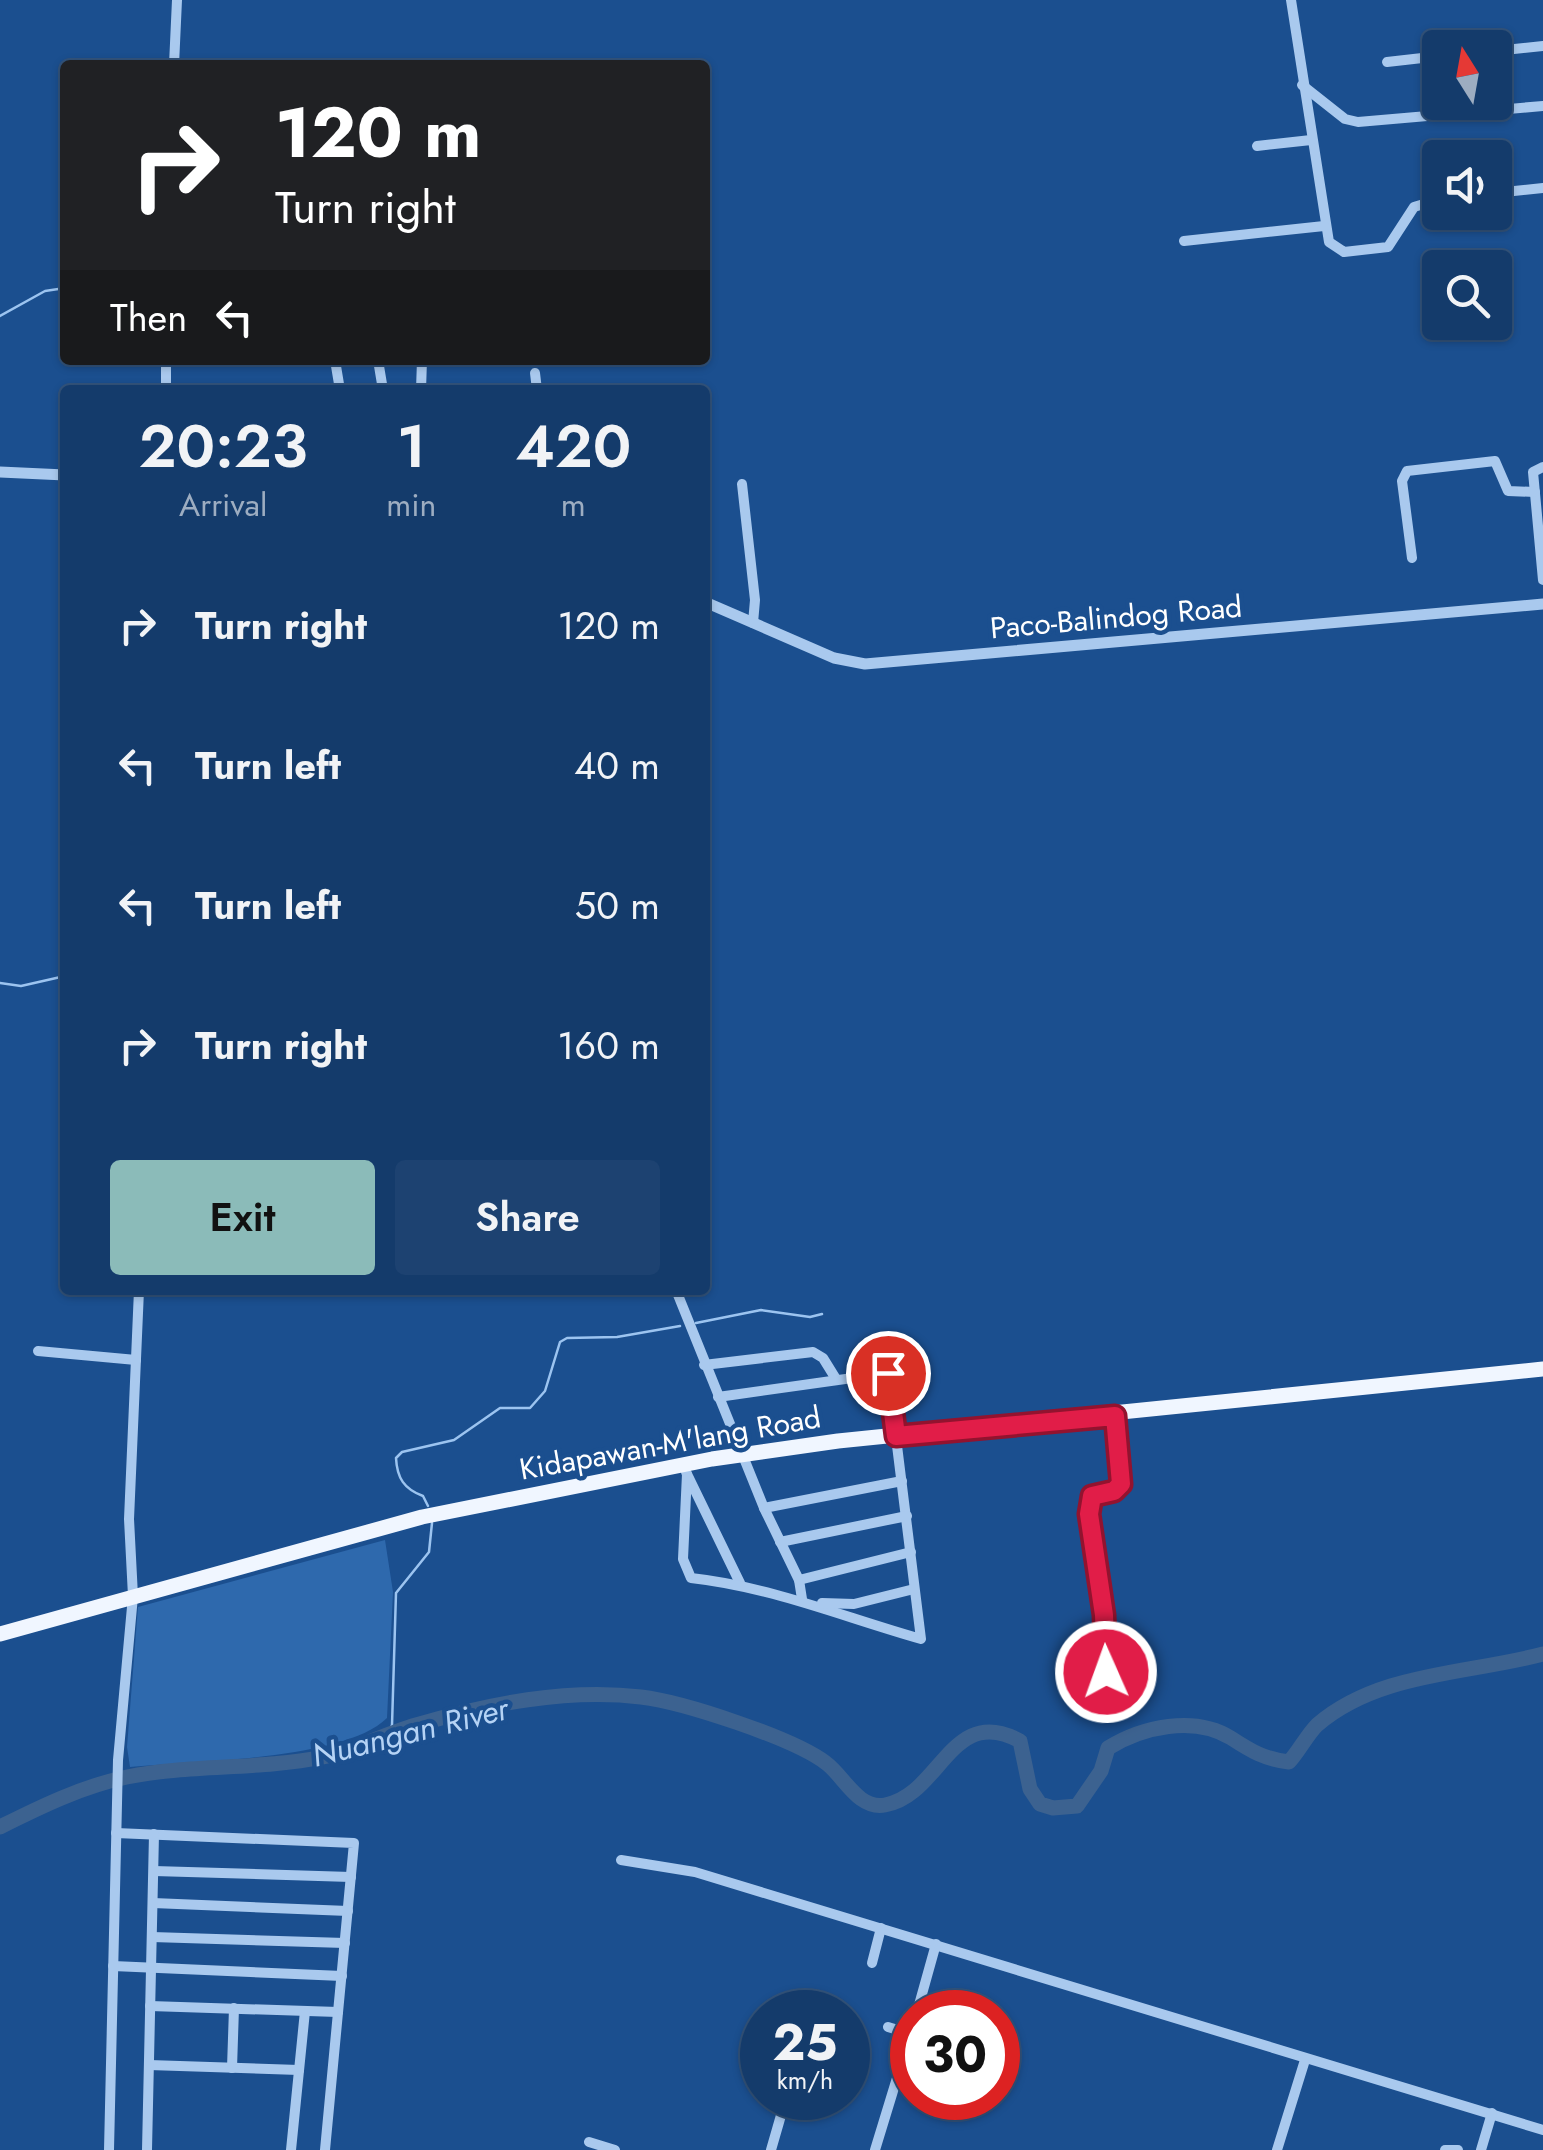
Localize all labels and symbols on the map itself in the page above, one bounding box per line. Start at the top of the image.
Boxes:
north arrow [1422,30,1512,120]
street label: Paco-Balindog Road [988,585,1244,649]
pin [846,1331,931,1416]
street label: Kidapawan-M'lang Road [516,1395,824,1491]
position arrow [1054,1620,1158,1724]
water label: Nuangan River [307,1685,515,1779]
speed limit sign: 30 [890,1990,1020,2120]

